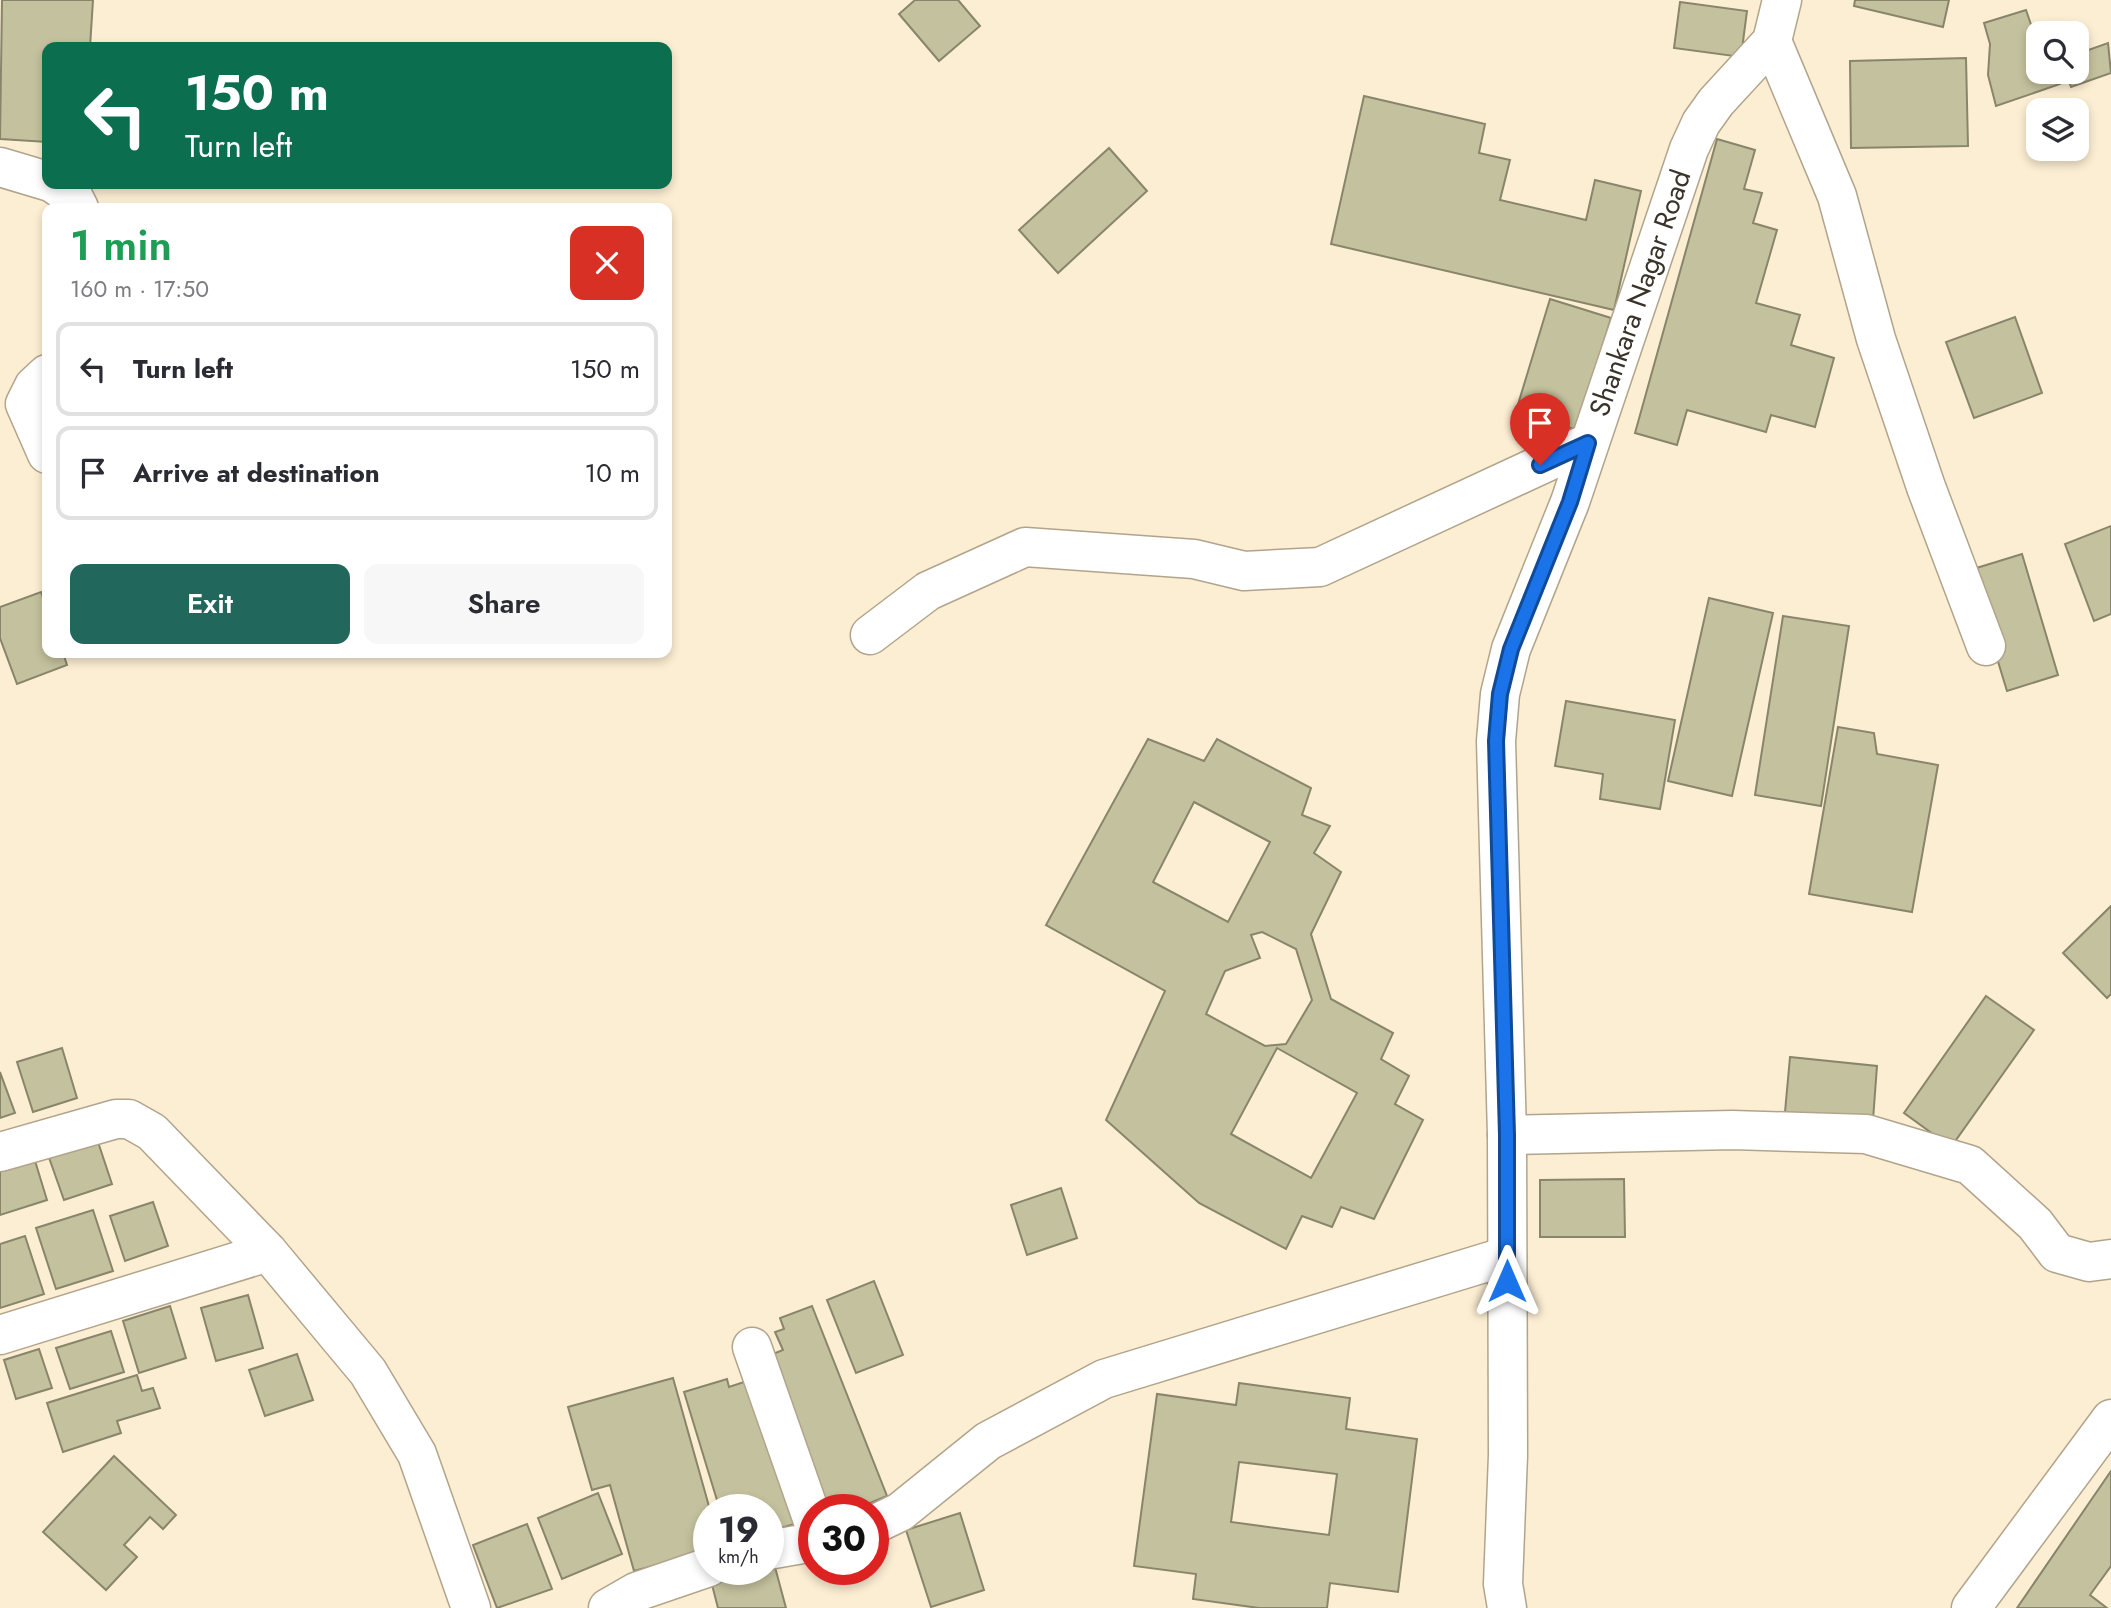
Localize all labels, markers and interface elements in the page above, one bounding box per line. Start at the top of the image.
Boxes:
map controls [2026,21,2089,161]
button: search [2026,21,2089,84]
text: 150 m [185,58,329,128]
icon: left [70,70,161,161]
button: layers [2026,98,2089,161]
text: Turn left [185,123,292,169]
street label: Shankara Nagar Road [1579,164,1701,422]
text: 1 min [70,215,172,276]
button: close [570,226,644,300]
text: 160 m · 17:50 [70,272,209,306]
icon: left [74,350,112,388]
text: Turn left [133,350,233,388]
text: 150 m [570,350,640,388]
pin [1510,393,1570,465]
icon: arrive [1521,404,1559,442]
icon: arrive [74,454,112,492]
text: Arrive at destination [133,454,380,492]
text: 10 m [585,454,640,492]
button: Exit [70,564,350,644]
button: Share [364,564,644,644]
position arrow [1470,1244,1544,1318]
speed limit sign: 30 [798,1494,889,1585]
text: 19 [718,1505,759,1555]
text: km/h [718,1544,759,1570]

